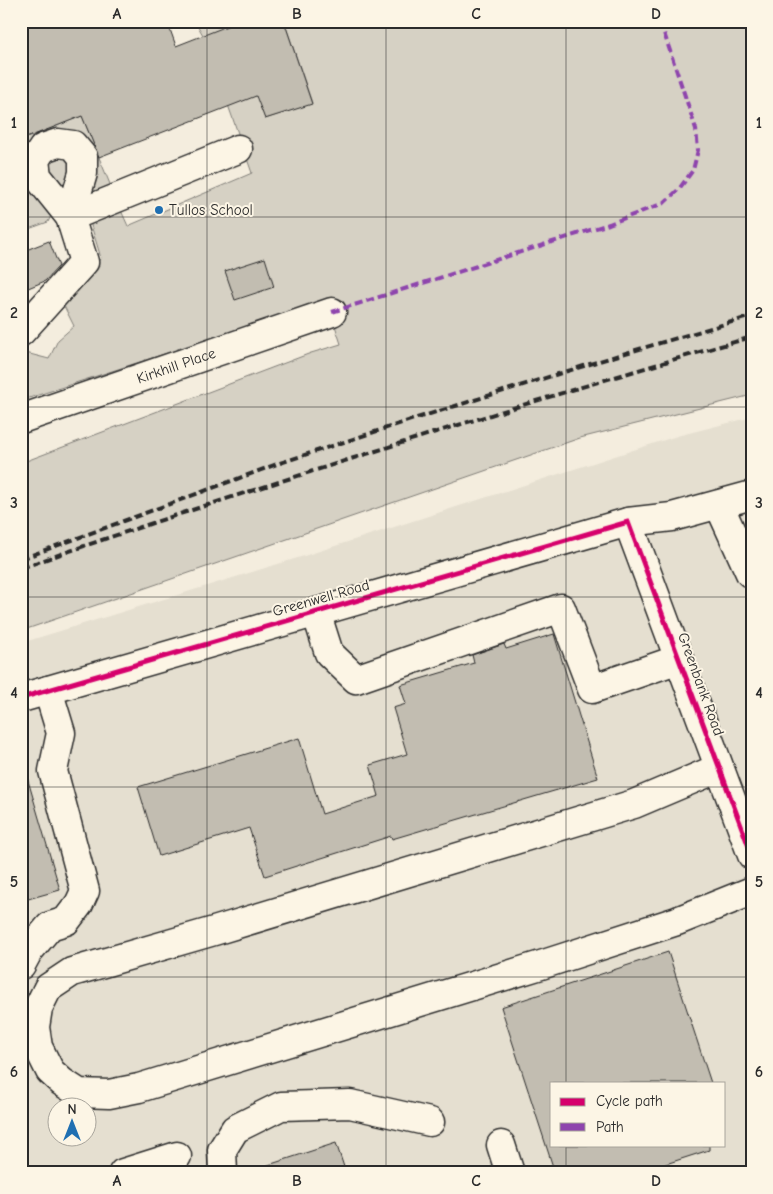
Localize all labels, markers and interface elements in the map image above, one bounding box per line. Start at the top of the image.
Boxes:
text: A [113,5,122,23]
text: B [292,5,302,23]
text: C [471,5,481,23]
text: D [651,5,661,23]
text: 1 [11,114,17,132]
text: 1 [756,114,762,132]
place label: Tullos School [169,201,253,219]
marker: Tullos School [153,204,165,216]
text: 2 [10,304,18,322]
text: 2 [755,304,763,322]
street label: Kirkhill Place [134,344,218,388]
text: 3 [10,494,18,512]
text: 3 [755,494,763,512]
street label: Greenwell Road [270,576,372,620]
street label: Greenbank Road [674,630,728,738]
text: 4 [10,684,18,702]
text: 4 [755,684,763,702]
text: 5 [10,873,18,891]
text: 5 [755,873,763,891]
text: 6 [10,1063,18,1081]
text: 6 [755,1063,763,1081]
legend [550,1082,726,1146]
text: Cycle path [596,1092,663,1110]
north arrow [48,1096,98,1146]
text: N [67,1101,77,1118]
text: Path [596,1118,624,1136]
text: A [113,1172,122,1190]
text: B [292,1172,302,1190]
text: C [471,1172,481,1190]
text: D [651,1172,661,1190]

